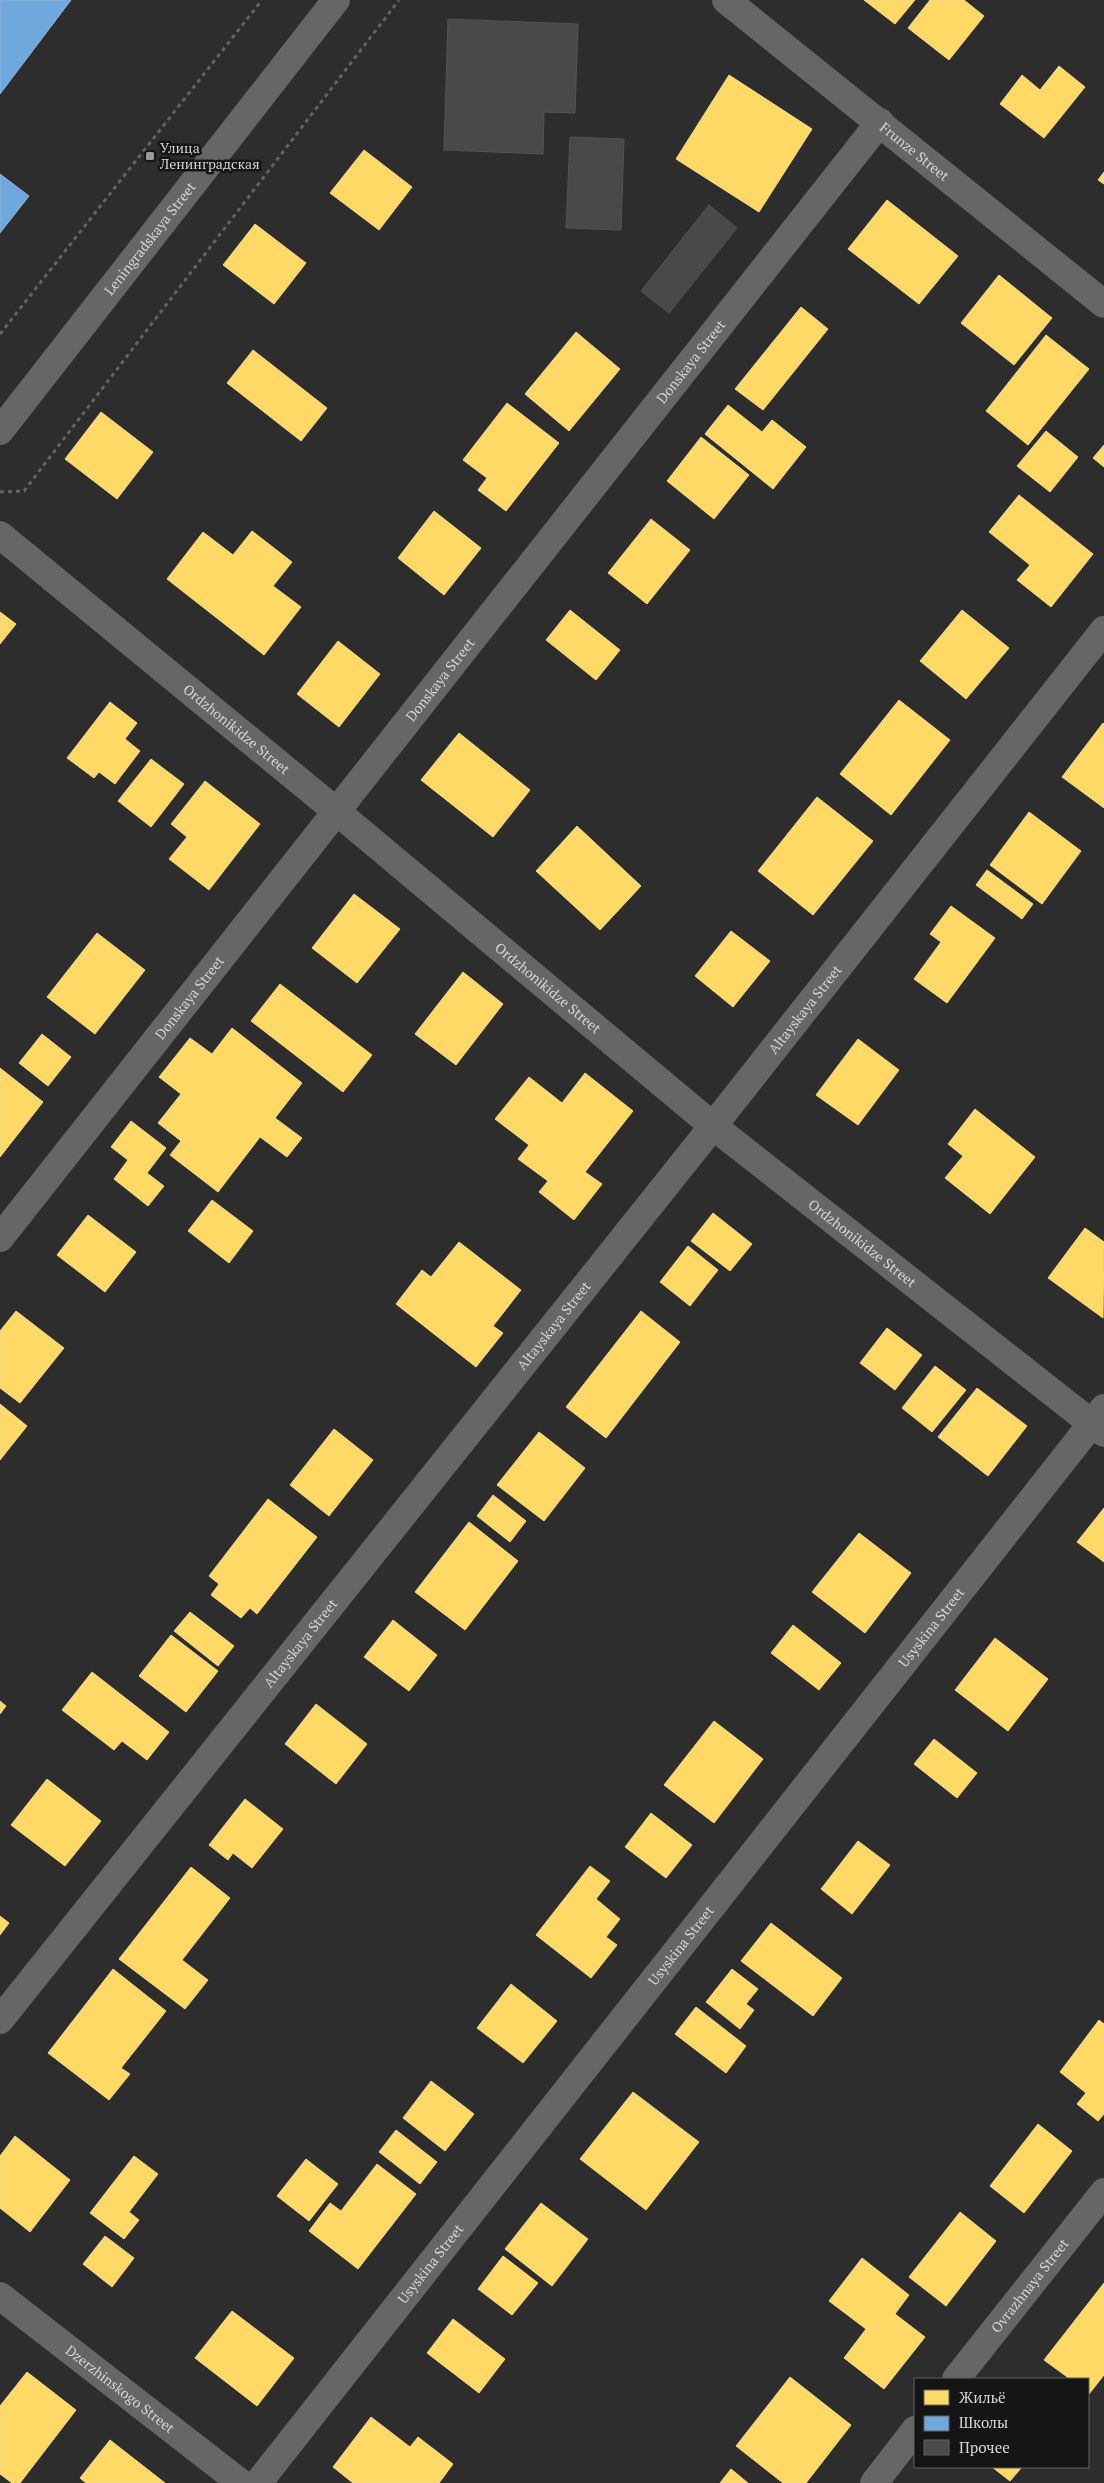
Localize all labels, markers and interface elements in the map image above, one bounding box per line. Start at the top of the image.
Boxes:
street label: Frunze Street [876,118,954,185]
place label: Улица Ленинградская [159,138,260,173]
marker: Улица Ленинградская [144,150,156,162]
street label: Leningradskaya Street [100,177,200,299]
street label: Donskaya Street [652,315,730,407]
street label: Donskaya Street [401,633,479,725]
street label: Ordzhonikidze Street [179,679,295,779]
street label: Ordzhonikidze Street [491,938,606,1038]
street label: Donskaya Street [150,951,228,1043]
street label: Altayskaya Street [763,960,846,1058]
street label: Ordzhonikidze Street [805,1194,921,1292]
street label: Altayskaya Street [512,1276,595,1374]
street label: Usyskina Street [894,1583,969,1671]
street label: Altayskaya Street [259,1594,342,1691]
street label: Usyskina Street [643,1901,718,1989]
street label: Usyskina Street [393,2219,468,2307]
street label: Ovrazhnaya Street [986,2234,1073,2337]
street label: Dzerzhinskogo Street [62,2340,179,2438]
legend [914,2378,1089,2468]
text: Жильё [959,2387,1006,2407]
text: Школы [959,2412,1008,2432]
text: Прочее [959,2437,1010,2457]

